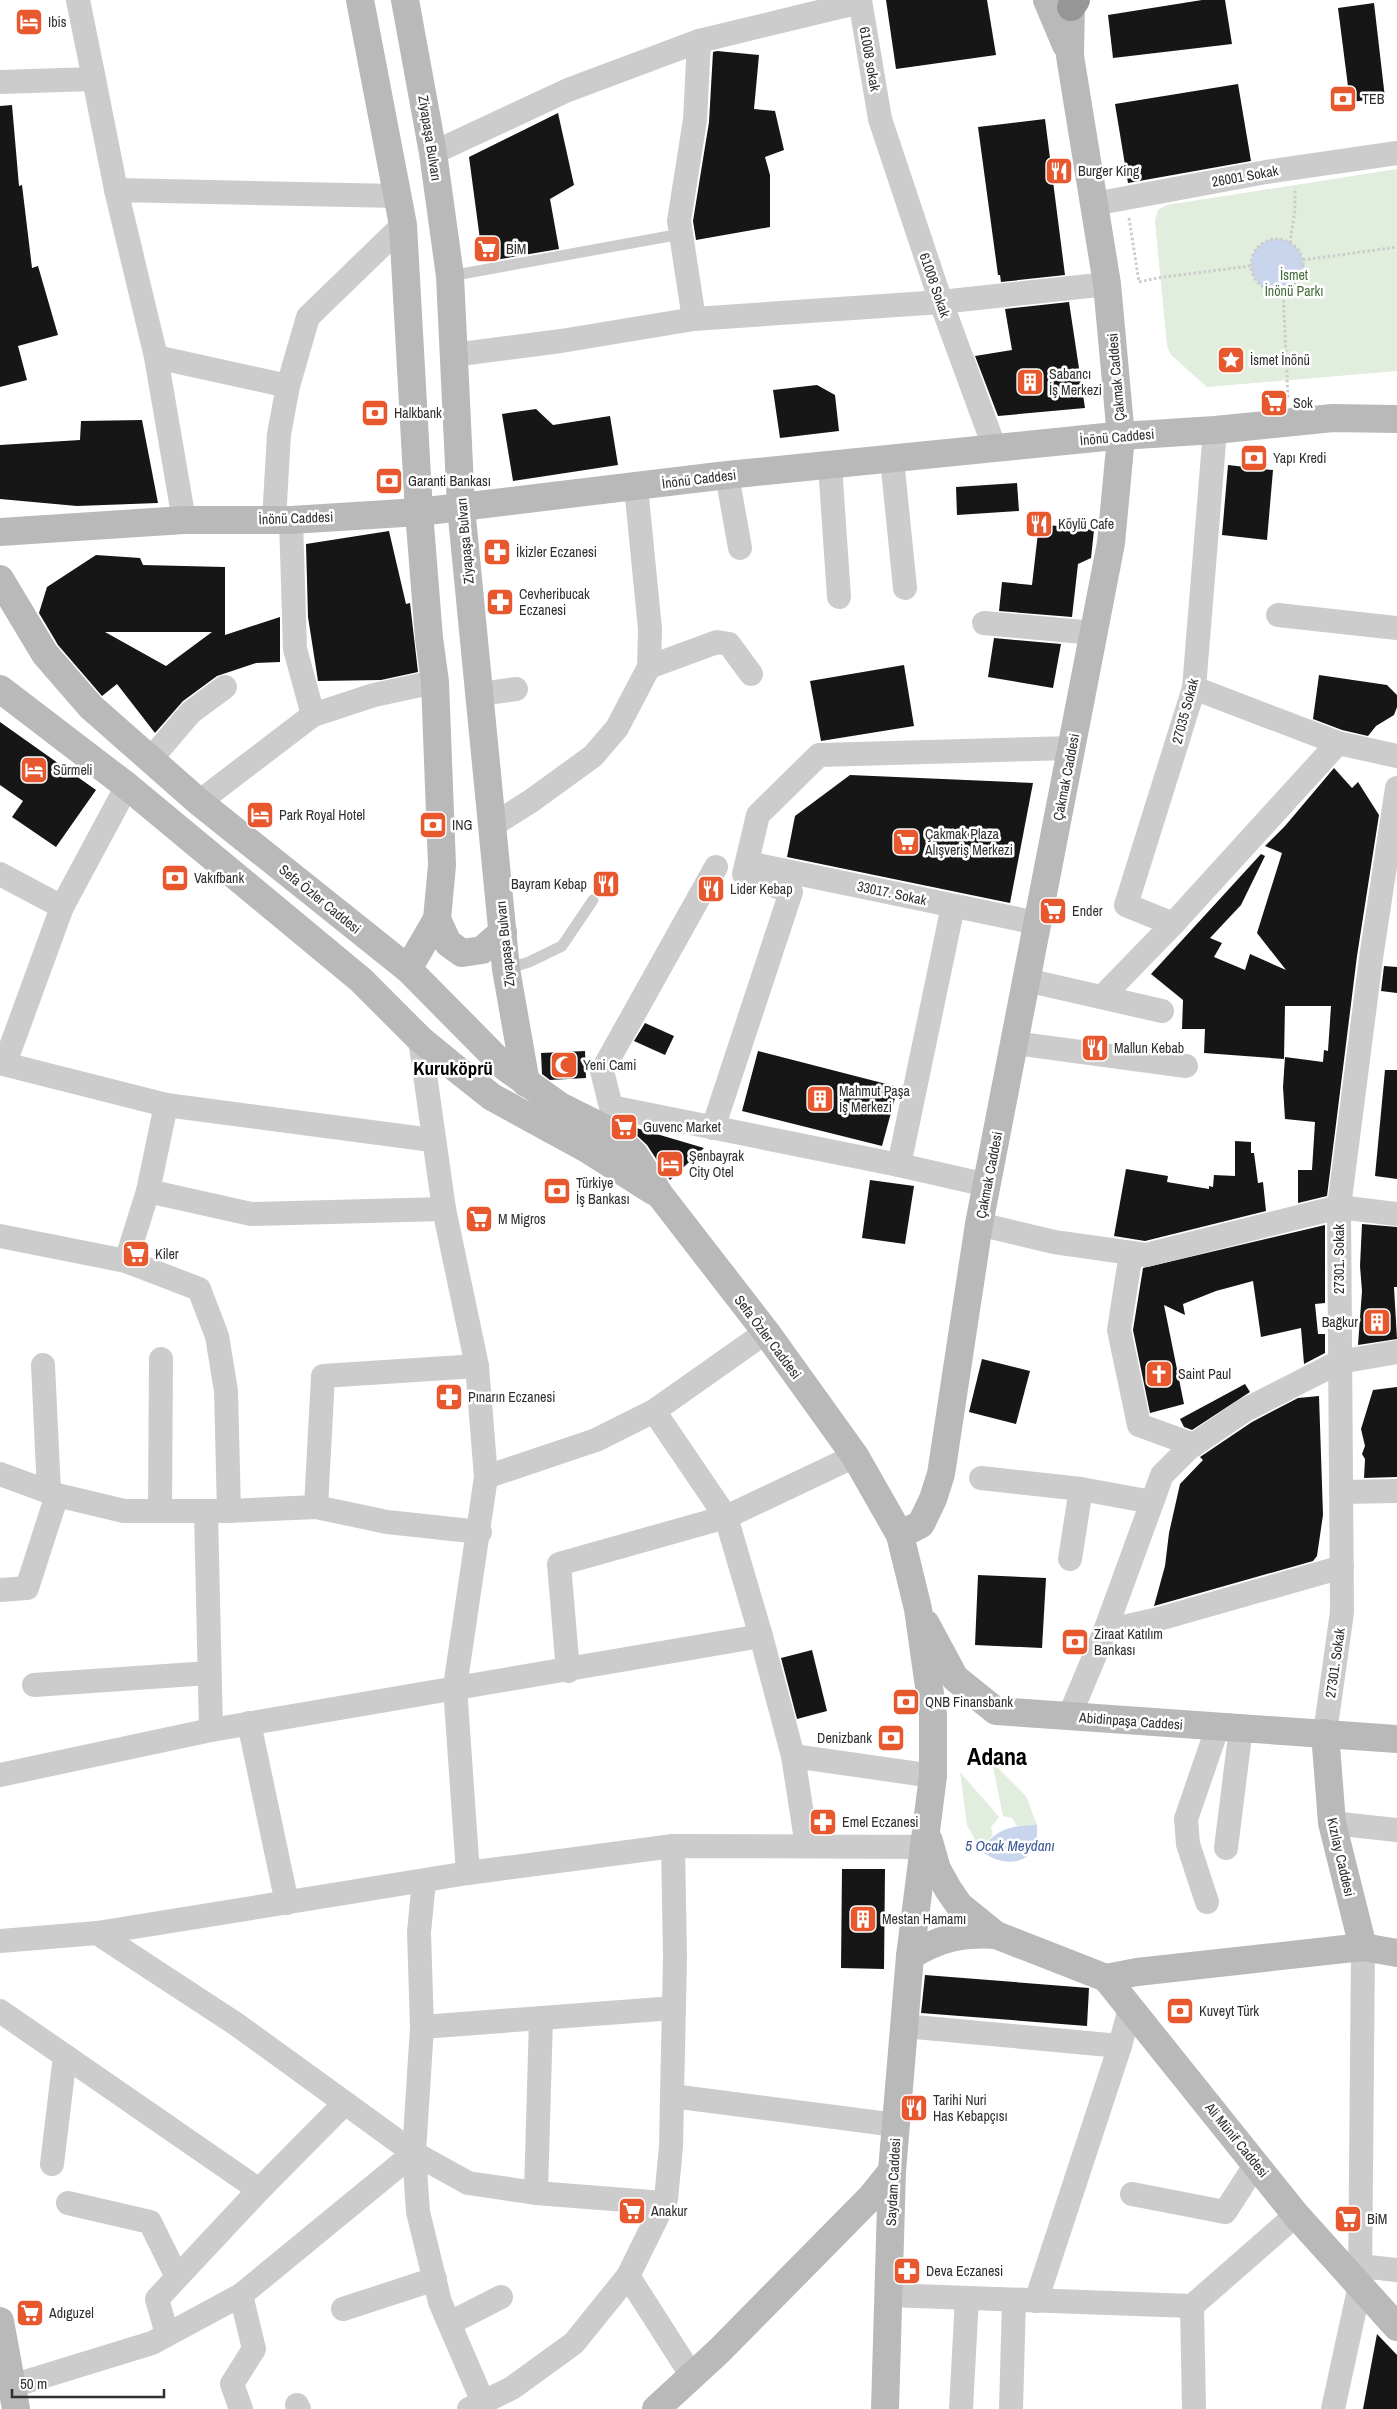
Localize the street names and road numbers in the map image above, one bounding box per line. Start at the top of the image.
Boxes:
street label: 61008 sokak [855,25,885,93]
street label: Ziyapaşa Bulvarı [414,94,446,182]
street label: 26001 Sokak [1210,161,1280,191]
street label: 61008 Sokak [916,250,955,320]
street label: Çakmak Caddesi [1103,332,1129,422]
street label: İnönü Caddesi [1079,425,1155,449]
street label: İnönü Caddesi [661,466,737,492]
street label: Ziyapaşa Bulvarı [452,497,478,585]
street label: İnönü Caddesi [258,508,334,528]
street label: 27035 Sokak [1168,676,1202,746]
street label: Çakmak Caddesi [1049,732,1083,822]
street label: Sefa Özler Caddesi [275,860,365,938]
street label: 33017. Sokak [856,877,928,909]
street label: Ziyapaşa Bulvarı [492,900,518,988]
street label: Çakmak Caddesi [972,1130,1006,1220]
street label: 27301. Sokak [1330,1224,1348,1294]
street label: Sefa Özler Caddesi [731,1292,805,1382]
street label: 27301. Sokak [1321,1627,1349,1699]
street label: Abidinpaşa Caddesi [1077,1708,1184,1734]
street label: Kızılay Caddesi [1323,1816,1359,1898]
street label: Ali Münif Caddesi [1201,2098,1273,2181]
street label: Saydam Caddesi [882,2138,904,2226]

